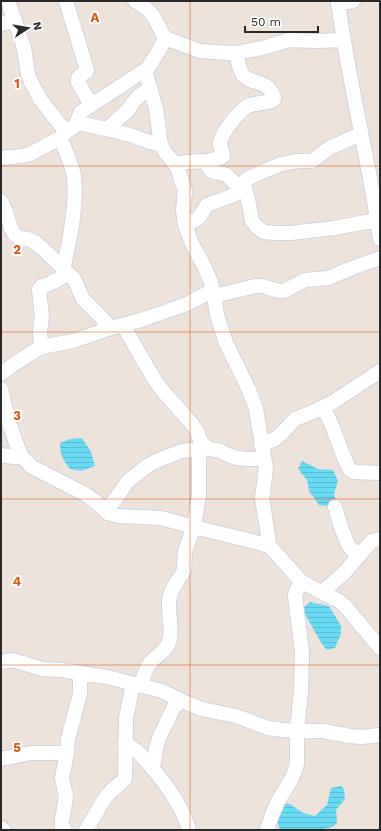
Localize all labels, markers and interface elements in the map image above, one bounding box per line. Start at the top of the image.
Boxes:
north arrow [8,8,48,48]
scale bar [245,8,318,34]
text: A [91,10,100,25]
text: 50 m [251,15,281,29]
text: N [30,21,44,31]
text: 1 [14,76,20,91]
text: 2 [13,242,21,257]
text: 3 [13,408,21,423]
text: 4 [13,574,22,589]
text: 5 [13,740,21,755]

